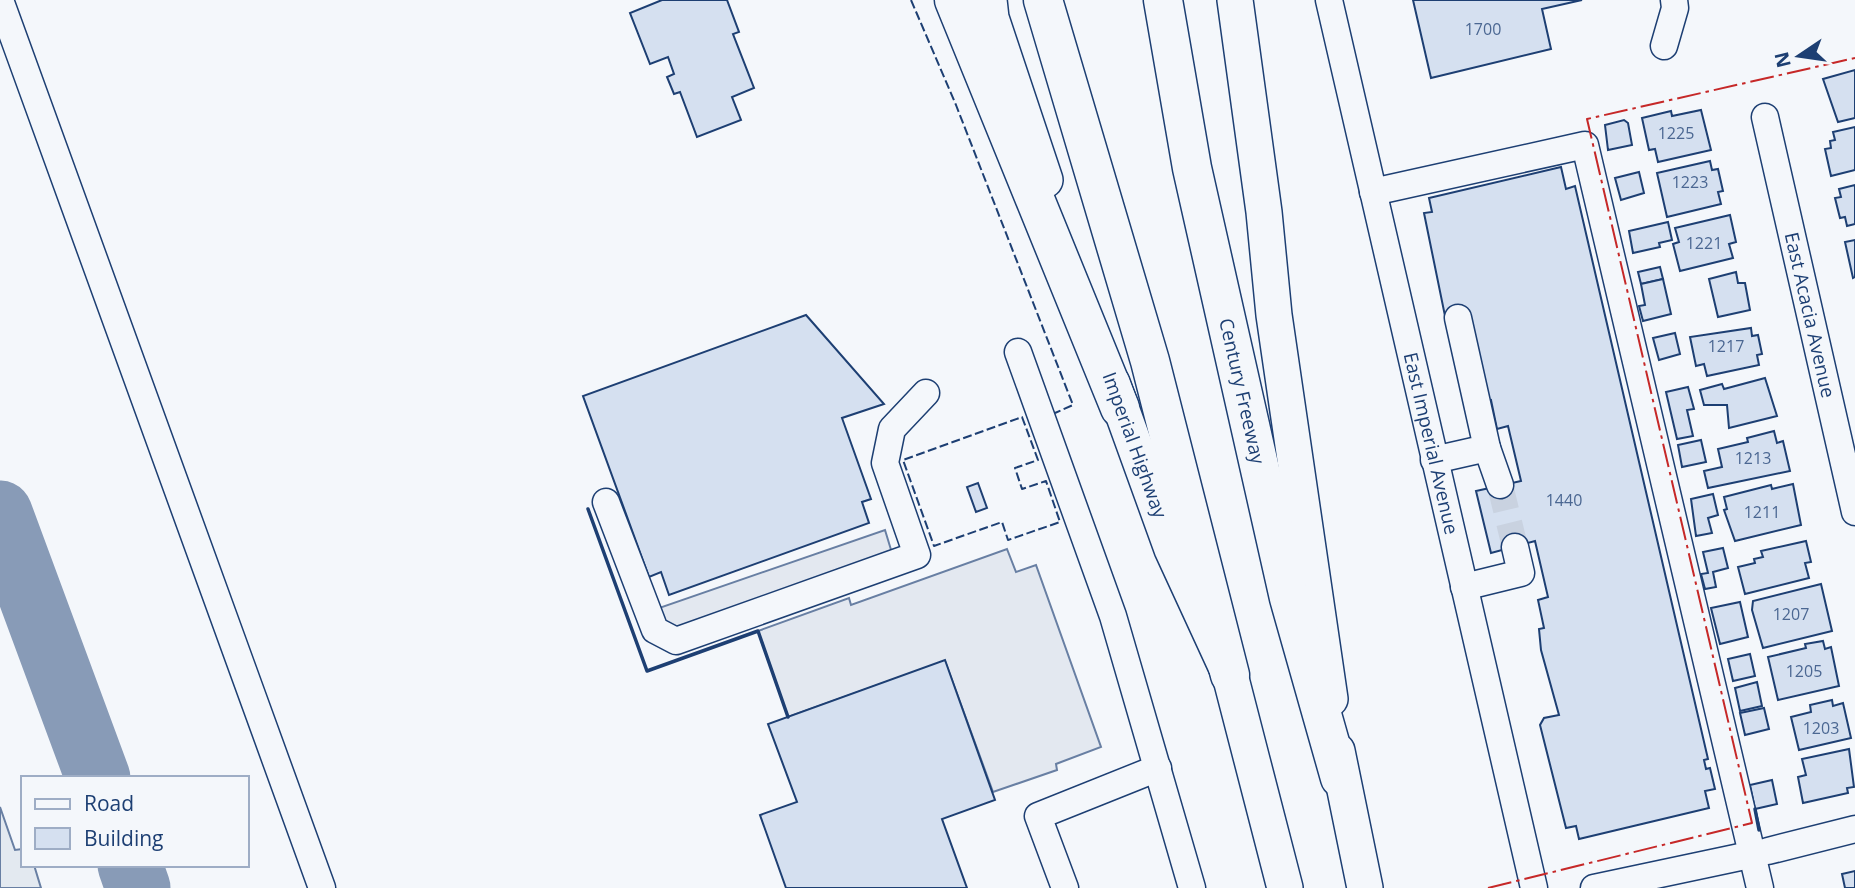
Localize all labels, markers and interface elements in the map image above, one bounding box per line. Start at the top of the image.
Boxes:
house number: 1700 [1465,18,1501,40]
north arrow [1764,21,1834,91]
text: N [1768,49,1797,70]
house number: 1225 [1658,122,1694,144]
house number: 1223 [1672,171,1708,193]
street label: East Acacia Avenue [1779,230,1842,400]
house number: 1221 [1686,232,1722,254]
street label: Century Freeway [1213,316,1271,467]
house number: 1217 [1708,335,1744,357]
street label: East Imperial Avenue [1398,350,1465,537]
street label: Imperial Highway [1097,368,1174,522]
house number: 1213 [1735,447,1771,469]
house number: 1440 [1546,489,1582,511]
house number: 1211 [1744,501,1780,523]
house number: 1207 [1773,603,1809,625]
house number: 1205 [1786,660,1822,682]
house number: 1203 [1803,717,1839,739]
legend [21,776,248,867]
text: Road [84,789,134,817]
text: Building [84,824,163,852]

